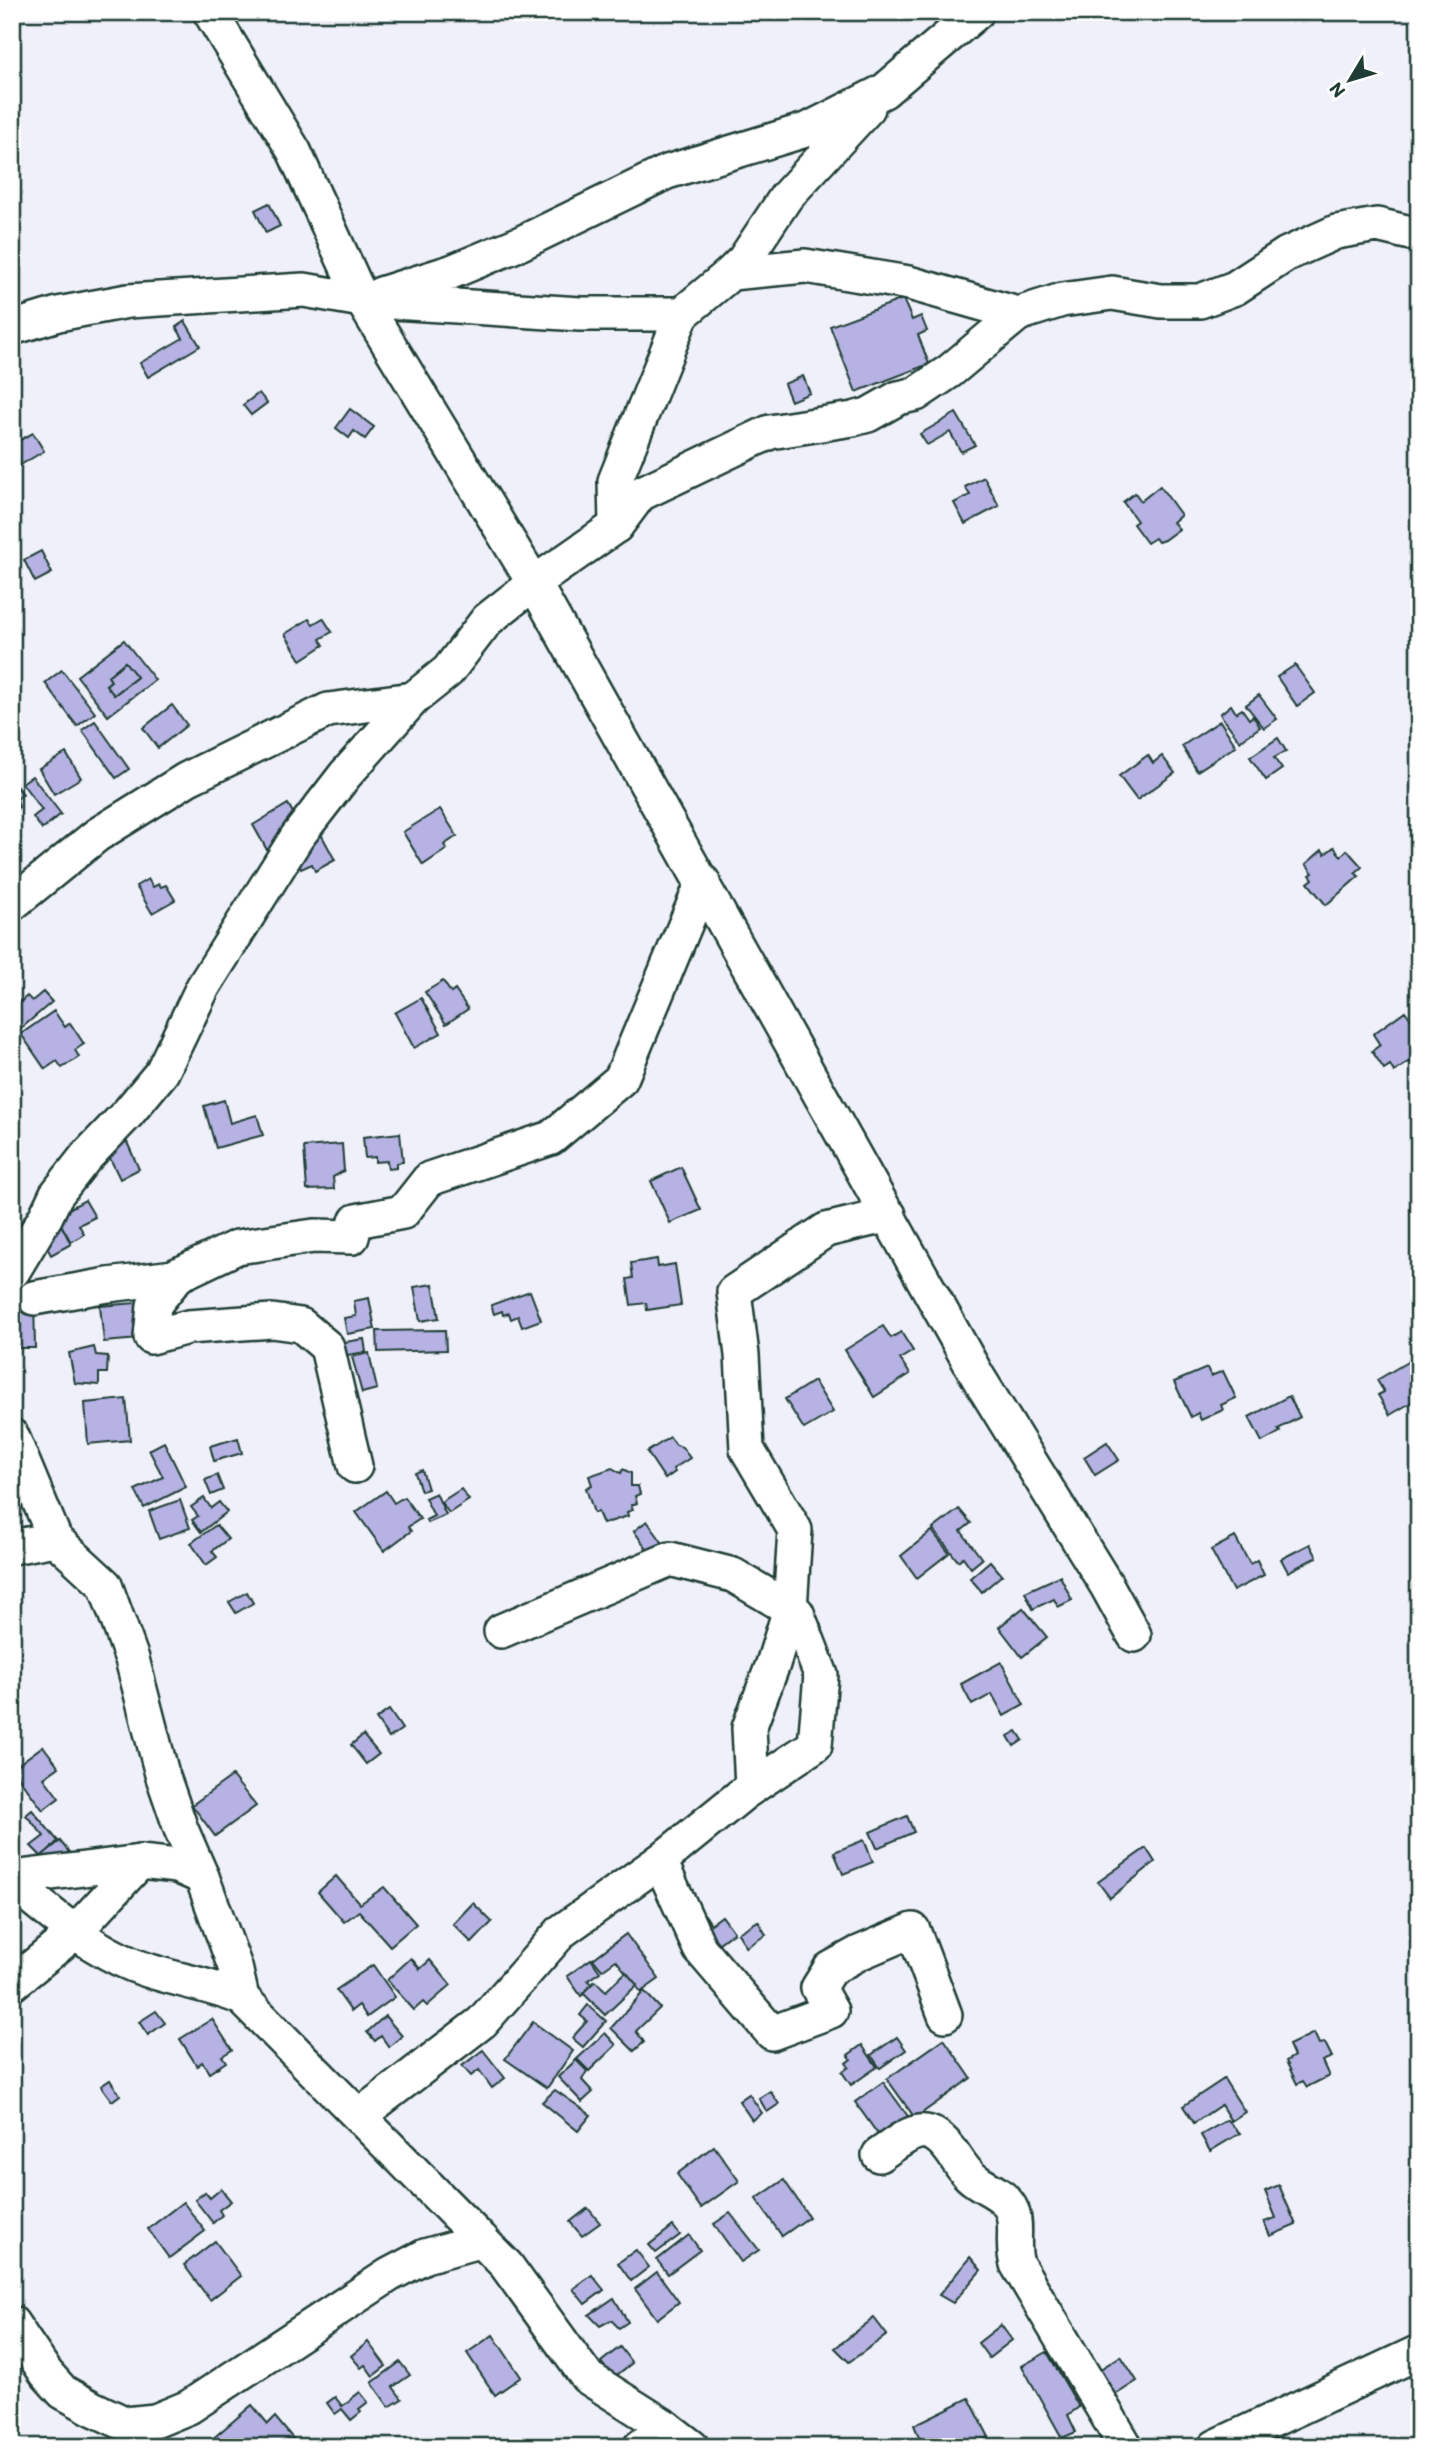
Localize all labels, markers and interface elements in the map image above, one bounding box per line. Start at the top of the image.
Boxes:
north arrow [1316,46,1386,116]
text: N [1324,78,1350,102]

